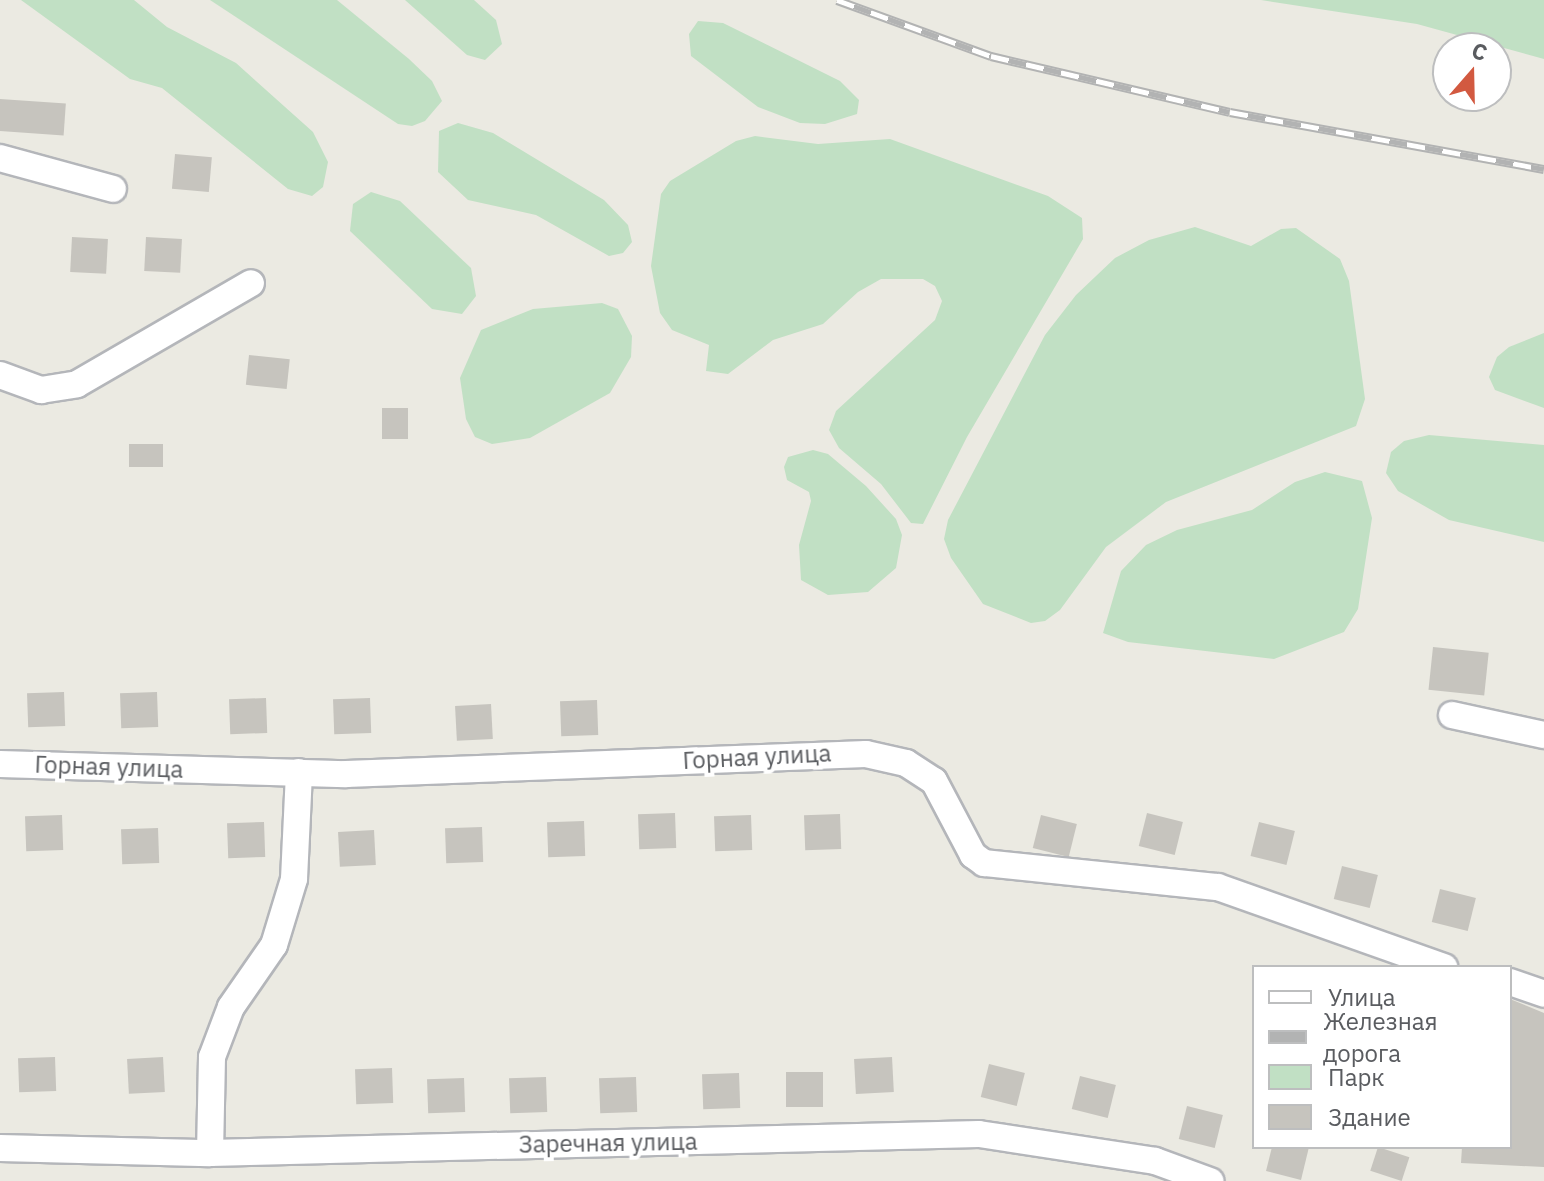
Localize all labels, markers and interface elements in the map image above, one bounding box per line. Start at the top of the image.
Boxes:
north arrow [1432,32,1512,112]
text: С [1468,35,1491,67]
street label: Горная улица [682,739,832,775]
street label: Горная улица [34,750,184,784]
legend [1252,965,1512,1149]
text: Улица [1328,981,1396,1013]
text: Железная дорога [1323,1005,1438,1069]
text: Парк [1328,1061,1385,1093]
text: Здание [1328,1101,1411,1133]
street label: Заречная улица [518,1127,698,1159]

